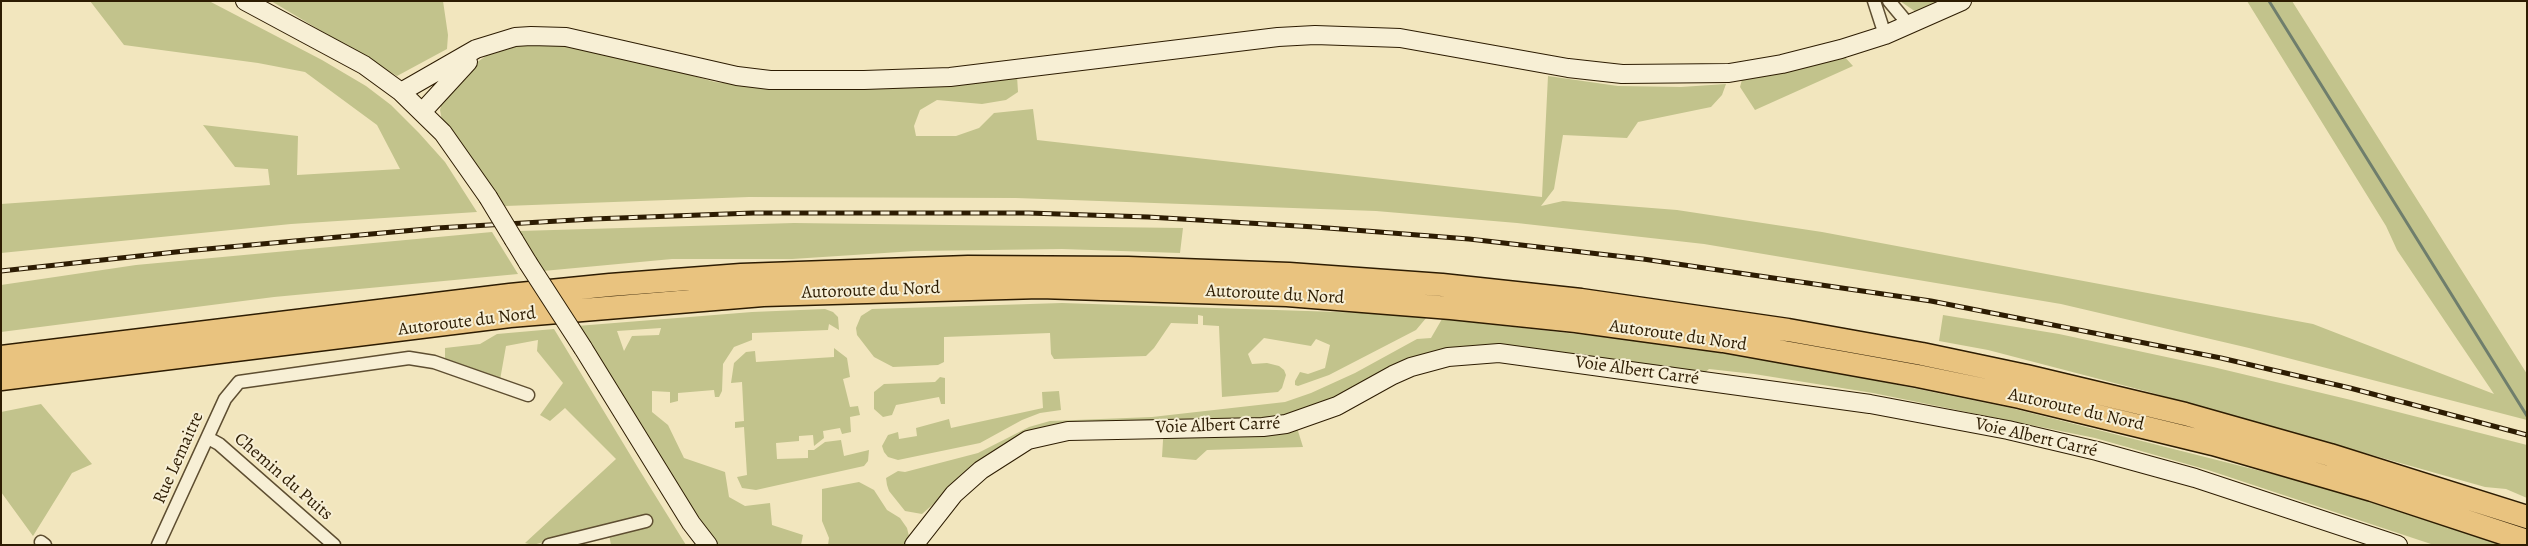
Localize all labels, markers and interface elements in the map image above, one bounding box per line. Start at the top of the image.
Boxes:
street label: Autoroute du Nord [801,278,941,304]
street label: Autoroute du Nord [1205,281,1345,309]
street label: Autoroute du Nord [397,303,537,341]
street label: Autoroute du Nord [1608,316,1748,356]
street label: Voie Albert Carré [1574,352,1700,390]
street label: Autoroute du Nord [2006,384,2146,436]
street label: Rue Lemaitre [149,409,209,507]
street label: Voie Albert Carré [1155,413,1281,439]
street label: Voie Albert Carré [1973,413,2099,463]
street label: Chemin du Puits [229,428,337,526]

